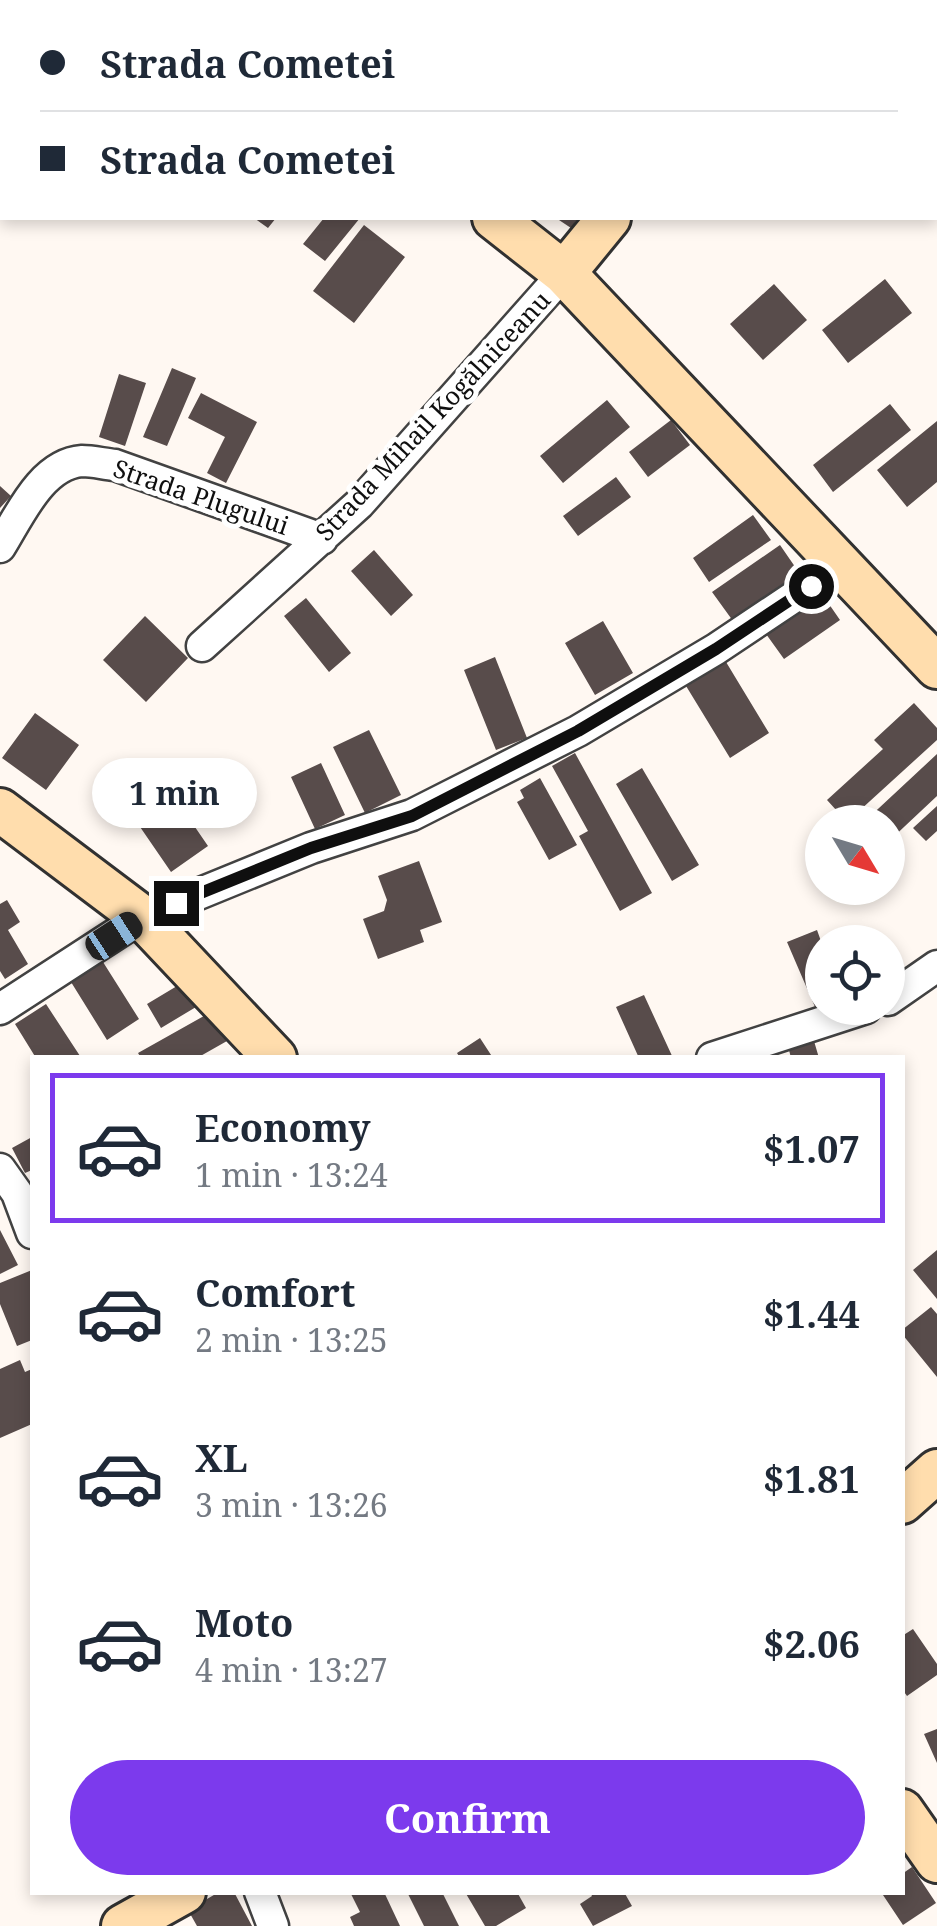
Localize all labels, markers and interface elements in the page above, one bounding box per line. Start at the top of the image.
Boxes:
text: Strada Cometei [100,37,395,89]
text: Strada Cometei [100,133,395,185]
street label: Strada Mihail Kogălniceanu [307,283,557,548]
street label: Strada Plugului [109,450,294,542]
route start [789,564,834,609]
callout: 1 min [94,758,258,828]
text: 1 min [129,771,220,814]
north arrow [805,805,905,905]
map controls [805,805,905,1025]
route end [154,881,199,926]
car [81,907,147,965]
button: locate [805,925,905,1025]
text: Economy [195,1101,371,1153]
icon: car [75,1103,165,1193]
text: $1.07 [763,1122,860,1174]
text: 1 min · 13:24 [195,1153,388,1196]
text: Comfort [195,1266,355,1318]
icon: car [75,1268,165,1358]
text: $1.44 [763,1287,860,1339]
text: 2 min · 13:25 [195,1318,388,1361]
text: XL [195,1431,248,1483]
icon: car [75,1433,165,1523]
text: $1.81 [763,1452,860,1504]
text: 3 min · 13:26 [195,1483,388,1526]
text: Moto [195,1596,293,1648]
icon: car [75,1598,165,1688]
text: $2.06 [763,1617,860,1669]
text: 4 min · 13:27 [195,1648,388,1691]
button: Confirm [70,1760,865,1875]

